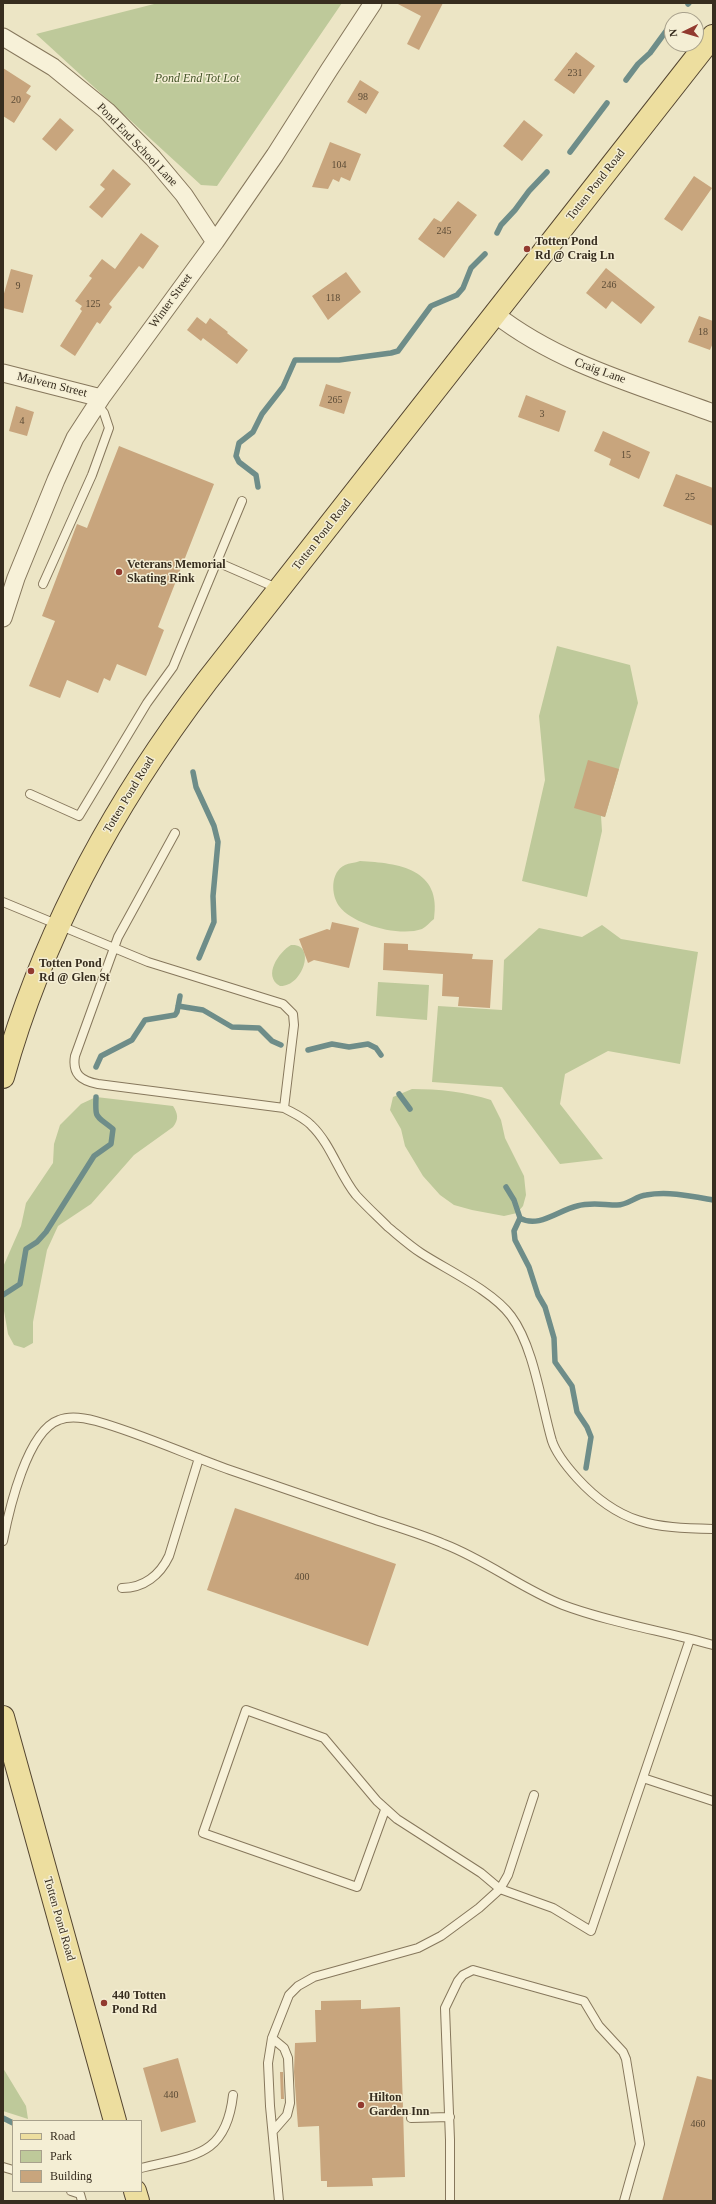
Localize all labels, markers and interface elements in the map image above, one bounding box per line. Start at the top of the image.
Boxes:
north arrow [664,12,704,52]
text: N [667,28,679,37]
house number: 231 [568,67,582,79]
park label: Pond End Tot Lot [155,72,239,86]
house number: 98 [358,91,368,103]
house number: 20 [11,94,21,106]
street label: Pond End School Lane [94,100,180,190]
street label: Totten Pond Road [564,146,628,224]
house number: 104 [332,159,346,171]
house number: 245 [436,225,452,237]
place label: Totten Pond Rd @ Craig Ln [535,235,615,263]
marker: Totten Pond Rd @ Craig Ln [522,244,532,254]
street label: Winter Street [146,271,196,331]
house number: 246 [602,279,616,291]
house number: 9 [16,280,20,292]
house number: 118 [326,292,340,304]
house number: 125 [86,298,100,310]
house number: 18 [698,326,708,338]
street label: Craig Lane [572,355,628,387]
street label: Malvern Street [16,369,88,401]
house number: 265 [328,394,342,406]
house number: 3 [540,408,544,420]
house number: 4 [20,415,24,427]
house number: 15 [621,449,631,461]
house number: 25 [685,491,695,503]
street label: Totten Pond Road [290,496,354,574]
place label: Veterans Memorial Skating Rink [127,558,226,586]
marker: Veterans Memorial Skating Rink [114,567,124,577]
street label: Totten Pond Road [101,754,157,836]
place label: Totten Pond Rd @ Glen St [39,957,110,985]
marker: Totten Pond Rd @ Glen St [26,966,36,976]
house number: 400 [294,1571,310,1583]
street label: Totten Pond Road [40,1875,78,1963]
place label: 440 Totten Pond Rd [112,1989,166,2017]
marker: 440 Totten Pond Rd [99,1998,109,2008]
house number: 440 [164,2089,178,2101]
place label: Hilton Garden Inn [369,2091,429,2119]
marker: Hilton Garden Inn [356,2100,366,2110]
house number: 460 [690,2118,706,2130]
legend [12,2120,142,2192]
text: Road [50,2129,75,2143]
text: Park [50,2149,72,2163]
text: Building [50,2169,92,2183]

